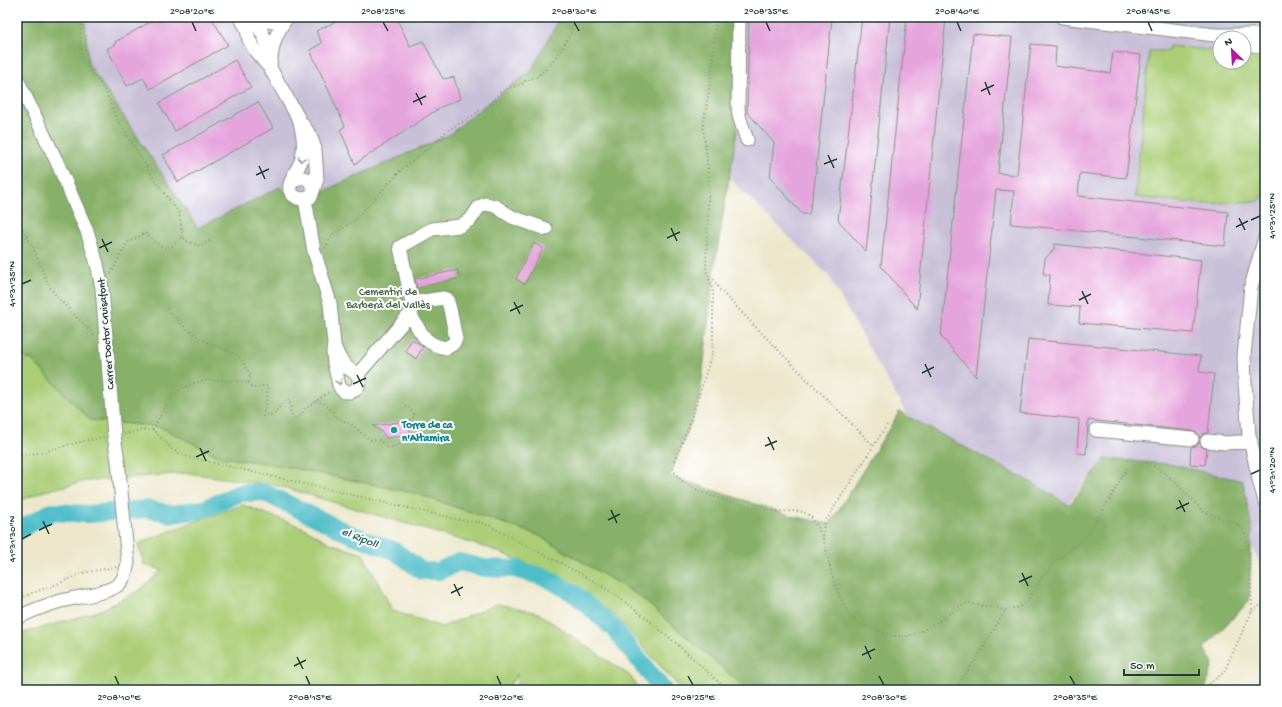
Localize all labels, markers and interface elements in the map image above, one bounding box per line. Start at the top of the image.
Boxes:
text: 2°08'20"E [170,6,215,18]
text: 2°08'25"E [361,6,406,18]
text: 2°08'30"E [552,6,597,18]
text: 2°08'35"E [744,6,789,18]
text: 2°08'40"E [935,6,980,18]
text: 2°08'45"E [1126,6,1170,18]
north arrow [1212,30,1252,70]
text: N [1223,36,1234,50]
one-way arrow [297,156,306,163]
text: 41°31'25"N [1267,193,1279,239]
text: 41°31'35"N [7,260,19,307]
street label: Carrer Doctor Cruisafont [95,276,118,390]
park label: Cementiri de Barberà del Vallès [345,287,431,312]
one-way arrow [334,378,343,385]
place label: Torre de ca n'Altamira [401,420,453,445]
marker: Torre de ca n'Altamira [389,425,399,435]
text: 41°31'20"N [1267,446,1279,493]
text: 41°31'30"N [7,515,19,562]
water label: el Ripoll [339,525,381,553]
scale bar [1124,651,1199,677]
text: 50 m [1130,660,1155,674]
text: 2°08'10"E [97,692,141,704]
text: 2°08'15"E [289,692,332,704]
text: 2°08'20"E [479,692,524,704]
text: 2°08'25"E [671,692,716,704]
text: 2°08'30"E [862,692,907,704]
text: 2°08'35"E [1053,692,1098,704]

